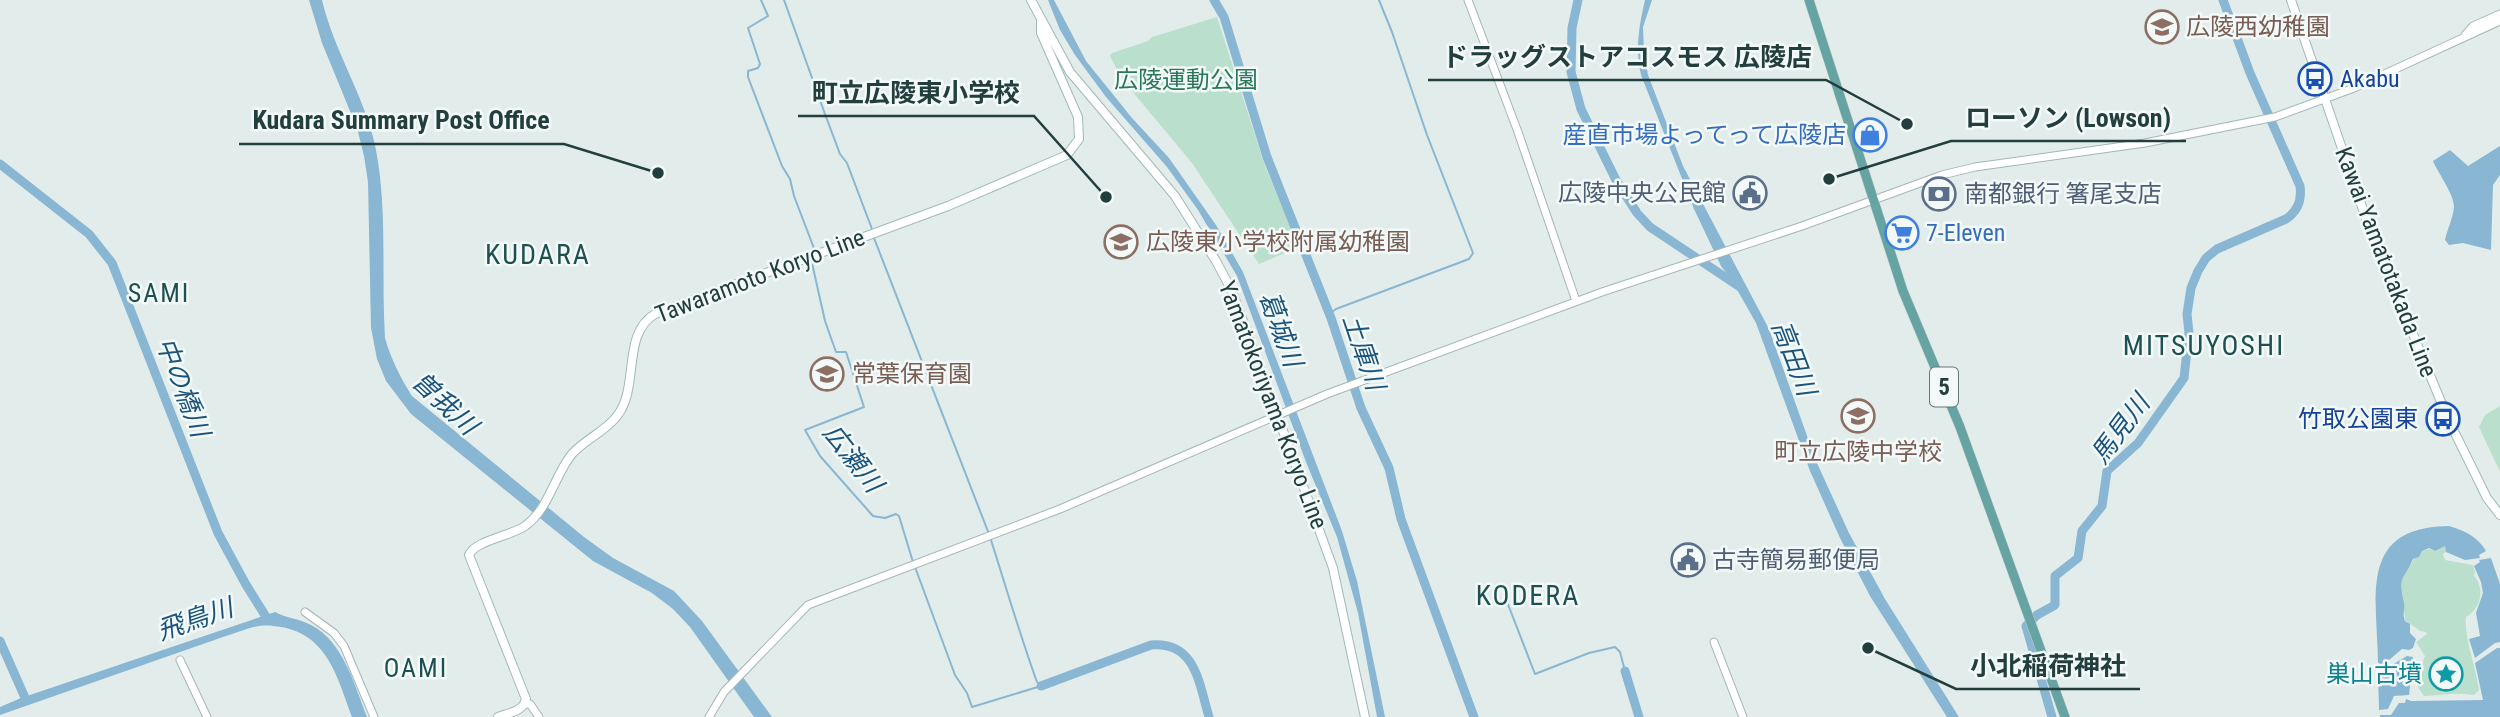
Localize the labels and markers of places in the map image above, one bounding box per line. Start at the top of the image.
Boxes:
school or university icon: 広陵西幼稚園 [2143,8,2181,46]
place label: 広陵西幼稚園 [2186,13,2330,41]
callout: ドラッグストアコスモス 広陵店 [1428,33,1826,80]
bus stop icon: Akabu [2296,60,2334,98]
place label: Akabu [2340,65,2400,93]
callout: 町立広陵東小学校 [798,69,1034,116]
callout: ローソン (Lowson) [1951,94,2186,141]
callout: Kudara Summary Post Office [239,97,564,144]
shop icon: 産直市場よってって広陵店 [1851,116,1889,154]
place label: 産直市場よってって広陵店 [1563,121,1846,149]
public building icon: 広陵中央公民館 [1731,174,1769,212]
bank icon: 南都銀行 箸尾支店 [1920,175,1958,213]
place label: 広陵中央公民館 [1558,179,1726,207]
place label: 南都銀行 箸尾支店 [1964,180,2162,208]
supermarket icon: 7-Eleven [1883,214,1921,252]
place label: 7-Eleven [1926,219,2005,247]
school or university icon: 広陵東小学校附属幼稚園 [1102,223,1140,261]
place label: 広陵東小学校附属幼稚園 [1146,228,1410,256]
school or university icon: 常葉保育園 [808,355,846,393]
place label: 常葉保育園 [852,360,972,388]
school or university icon: 町立広陵中学校 [1839,397,1877,435]
bus stop icon: 竹取公園東 [2424,400,2462,438]
place label: 竹取公園東 [2298,405,2418,433]
place label: 町立広陵中学校 [1774,438,1942,466]
public building icon: 古寺簡易郵便局 [1669,541,1707,579]
place label: 古寺簡易郵便局 [1712,546,1880,574]
callout: 小北稲荷神社 [1956,642,2140,689]
place icon: 巣山古墳 [2427,655,2465,693]
place label: 巣山古墳 [2326,660,2422,688]

